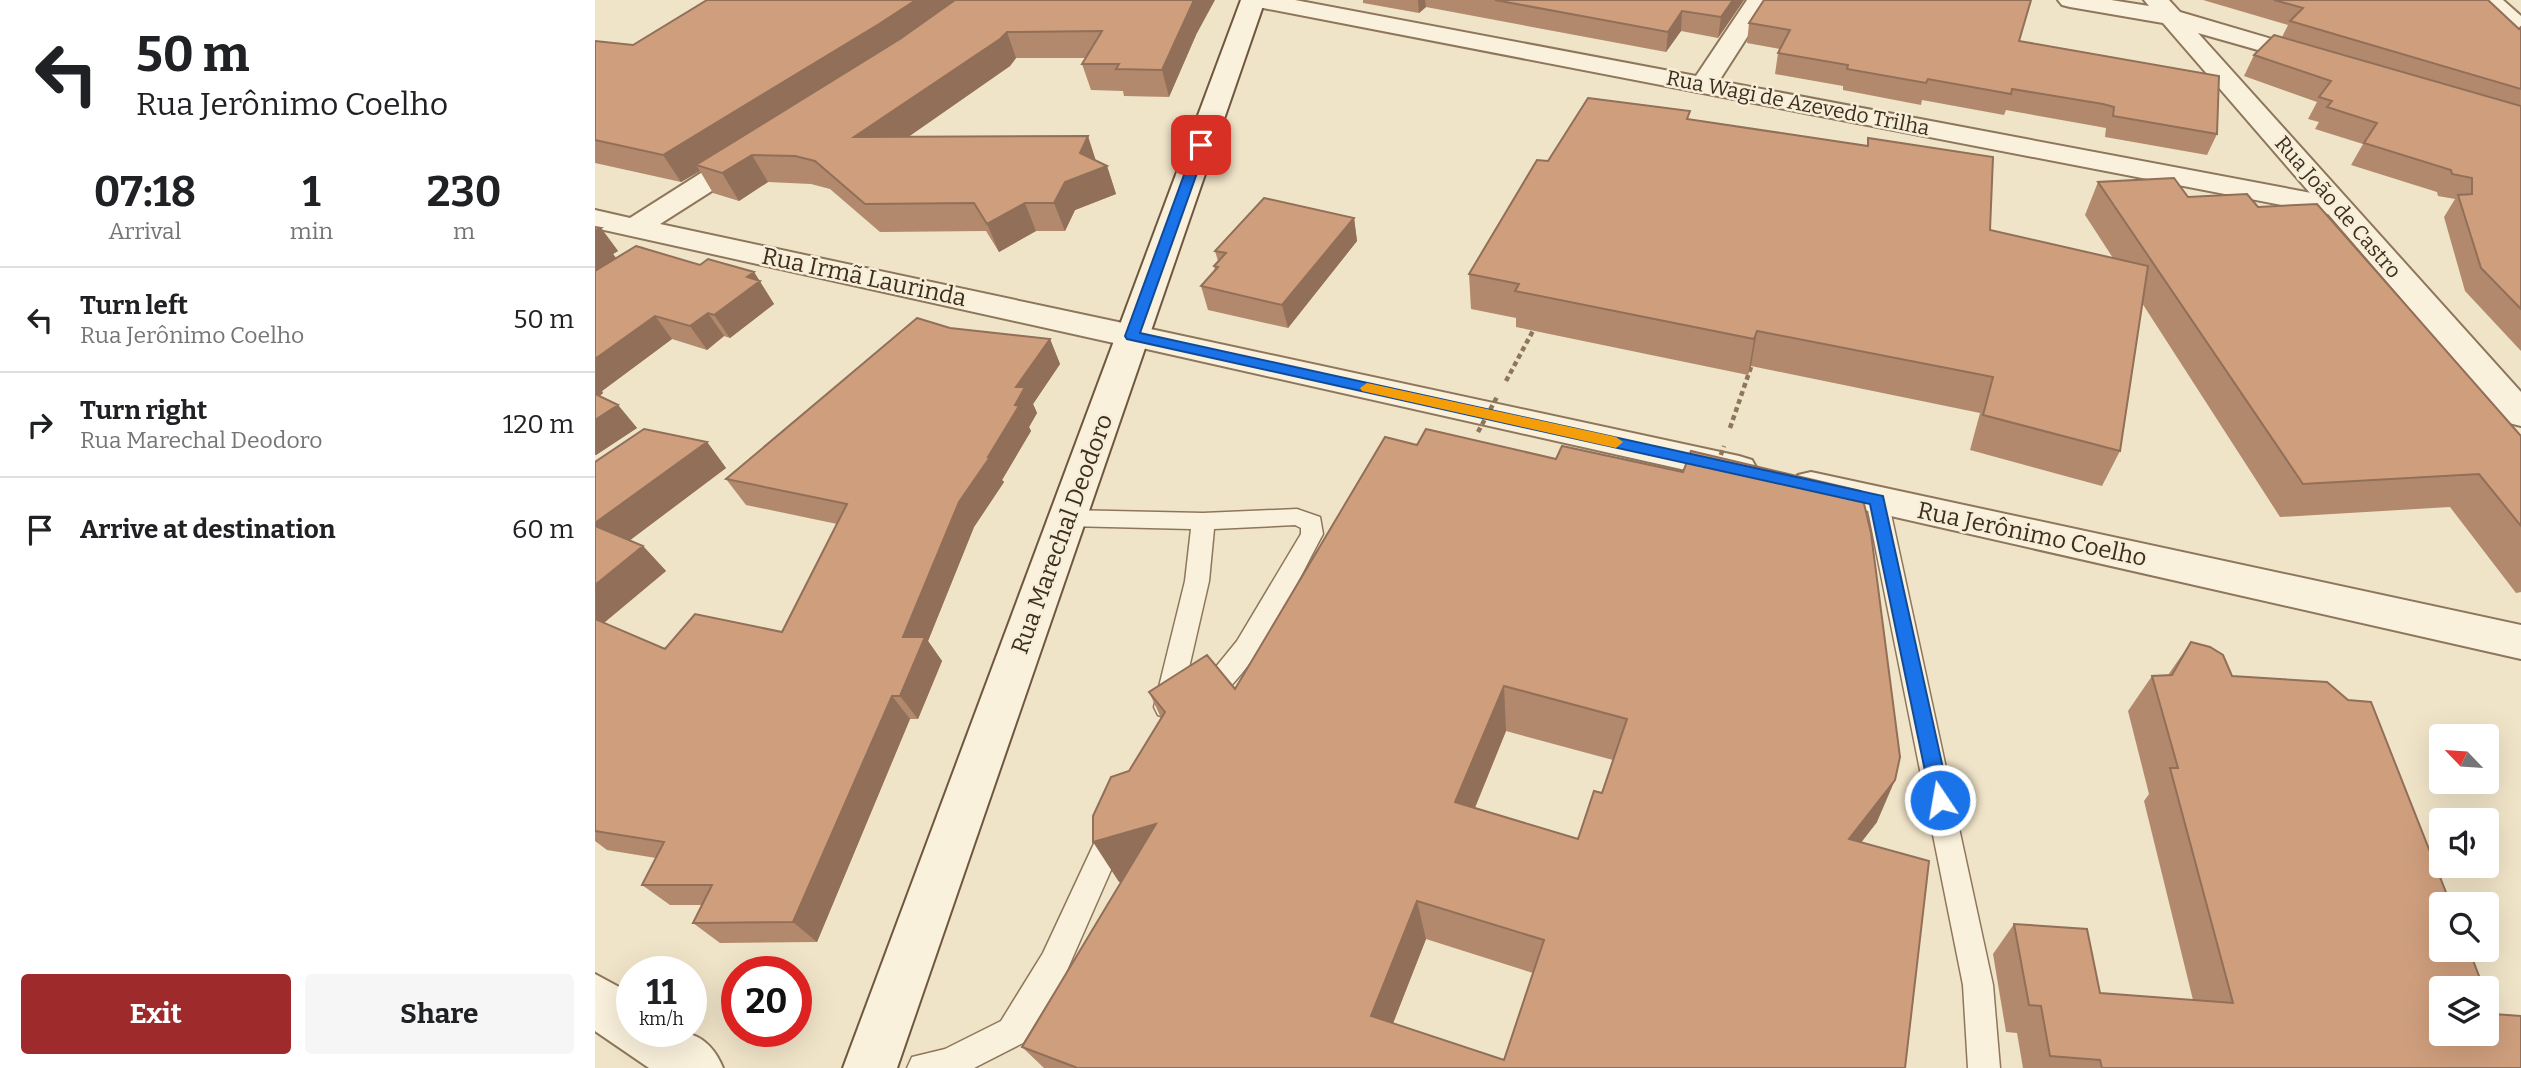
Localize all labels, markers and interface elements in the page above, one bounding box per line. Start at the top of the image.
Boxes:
text: 50 m [136,25,249,84]
icon: left [21,28,112,119]
street label: Rua Wagi de Azevedo Trilha [1664,65,1932,141]
text: Rua Jerônimo Coelho [136,85,448,123]
pin [1171,115,1231,175]
icon: arrive [1182,126,1220,164]
street label: Rua João de Castro [2269,131,2407,283]
text: 07:18 [94,167,196,217]
text: 1 [302,167,321,217]
text: 230 [427,167,501,217]
text: Arrival [108,217,181,245]
text: min [290,217,333,245]
text: m [453,217,475,245]
street label: Rua Irmã Laurinda [759,242,969,312]
text: Turn left [80,290,188,321]
icon: left [21,301,59,339]
text: 50 m [513,304,574,335]
text: Rua Jerônimo Coelho [80,321,304,349]
text: Turn right [80,395,207,426]
icon: right [21,406,59,444]
text: 120 m [503,409,574,440]
street label: Rua Marechal Deodoro [1006,410,1118,658]
text: Rua Marechal Deodoro [80,426,322,454]
street label: Rua Jerônimo Coelho [1915,496,2149,572]
icon: arrive [21,511,59,549]
text: Arrive at destination [80,514,335,545]
text: 60 m [512,514,574,545]
north arrow [2429,724,2499,794]
map controls [2429,724,2499,1046]
position arrow [1903,763,1977,837]
button: sound [2429,808,2499,878]
button: search [2429,892,2499,962]
speed limit sign: 20 [721,956,812,1047]
text: 11 [646,971,677,1013]
button: Exit [21,974,291,1054]
button: Share [305,974,574,1054]
button: layers [2429,976,2499,1046]
text: km/h [639,1008,684,1030]

